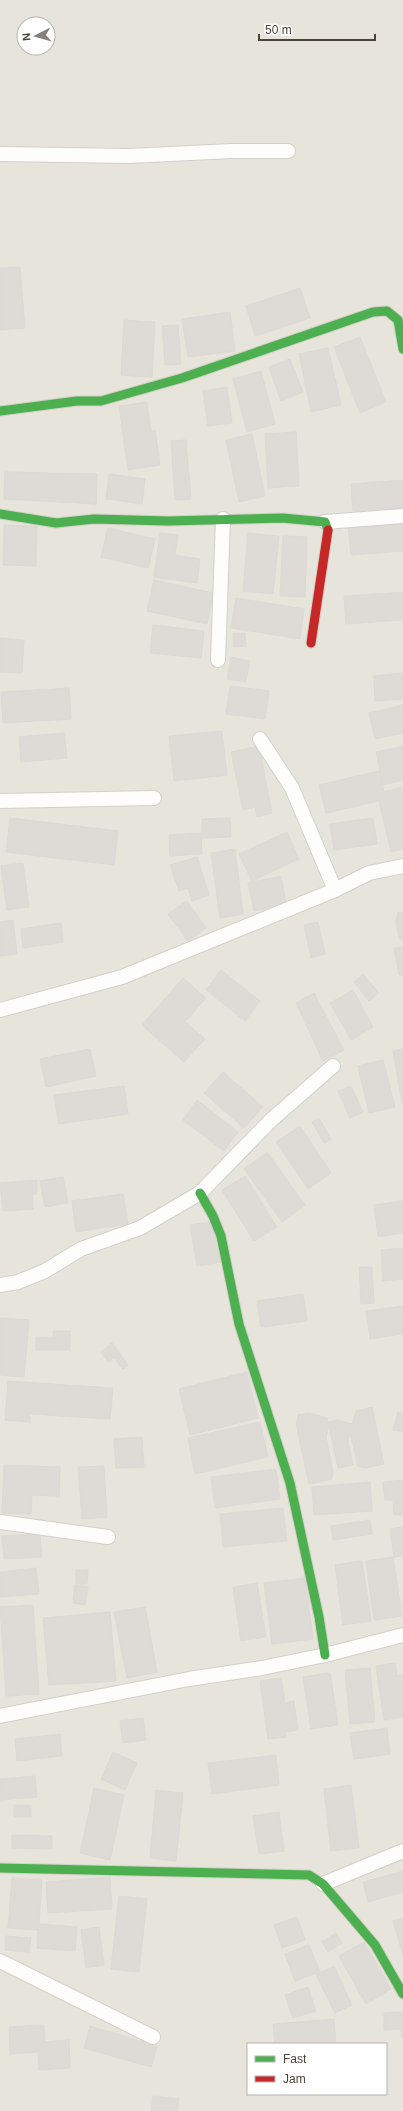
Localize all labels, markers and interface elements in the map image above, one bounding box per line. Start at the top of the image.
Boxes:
north arrow [16,16,56,56]
scale bar [259,16,375,42]
text: 50 m [265,23,292,37]
text: N [20,32,32,42]
legend [247,2043,387,2095]
text: Fast [283,2052,307,2066]
text: Jam [283,2072,306,2086]

